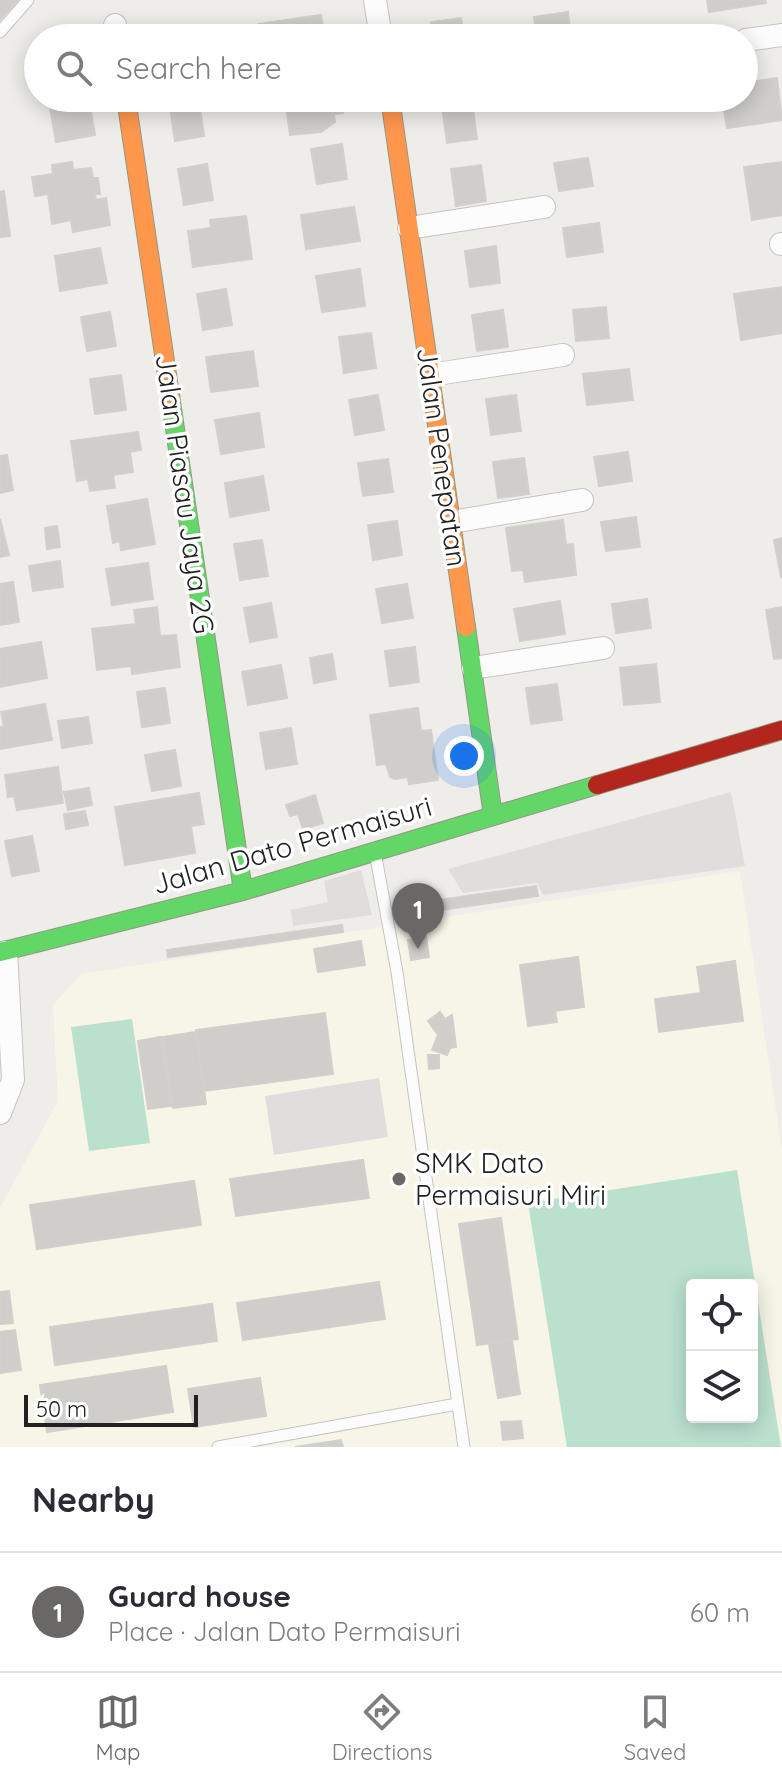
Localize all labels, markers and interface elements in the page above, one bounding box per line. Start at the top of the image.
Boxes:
search box [24,24,758,112]
icon: search [52,46,96,90]
text: Search here [116,49,282,87]
street label: Jalan Penepatan [410,345,475,569]
street label: Jalan Piasau Jaya 2G [149,352,222,636]
your location [444,736,484,776]
street label: Jalan Dato Permaisuri [148,788,435,901]
pin: 1 [392,883,444,949]
place label: SMK Dato Permaisuri Miri [415,1145,606,1212]
marker: SMK Dato Permaisuri Miri [390,1170,408,1188]
map controls [686,1279,758,1423]
button: locate [686,1279,758,1351]
button: layers [686,1351,758,1423]
scale bar [24,1391,198,1427]
text: 50 m [36,1395,87,1423]
text: Nearby [32,1478,155,1521]
text: Guard house [108,1577,291,1615]
text: 1 [53,1596,63,1629]
text: 60 m [690,1596,750,1629]
text: Place · Jalan Dato Permaisuri [108,1615,461,1648]
tab: Map [96,1690,140,1766]
tab: Directions [332,1690,432,1766]
tab: Saved [624,1690,686,1766]

